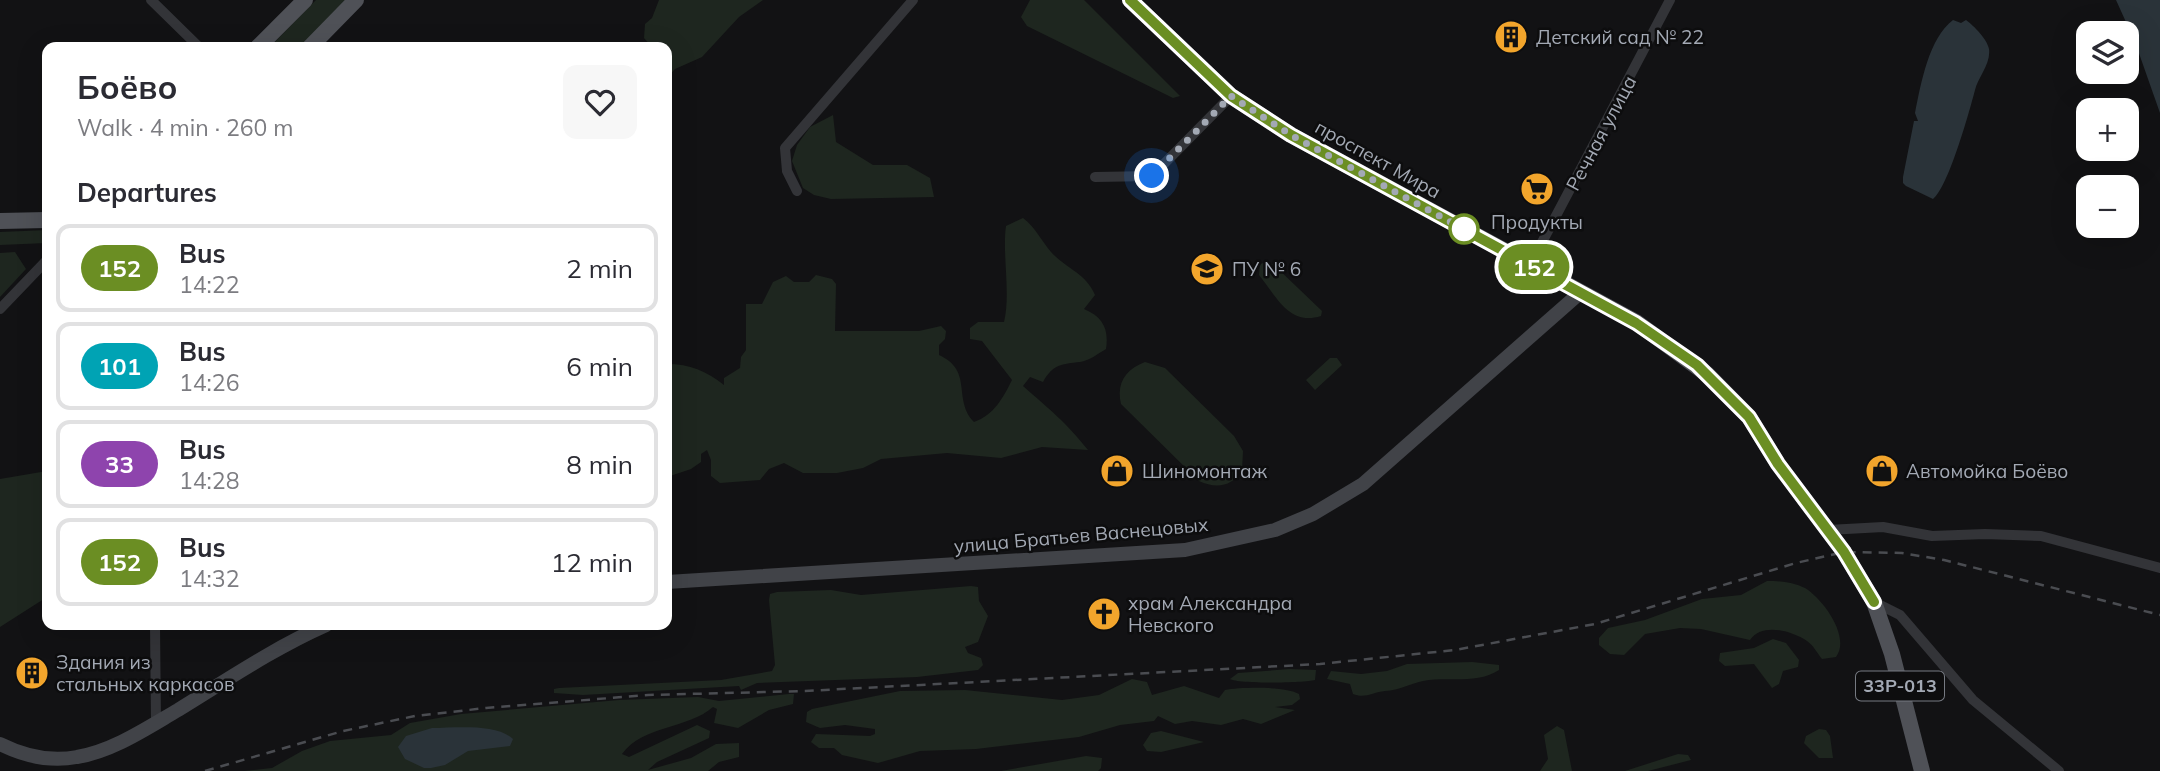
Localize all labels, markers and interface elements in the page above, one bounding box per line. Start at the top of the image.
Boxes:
building icon: Детский сад № 22 [1492,18,1530,56]
map controls [2076,21,2139,238]
button: layers [2076,21,2139,84]
place label: Детский сад № 22 [1536,25,1704,49]
button: heart [563,65,637,139]
text: Боёво [77,66,177,107]
street label: Речная улица [1561,71,1641,195]
button: + [2076,98,2139,161]
text: Walk · 4 min · 260 m [77,113,294,142]
street label: проспект Мира [1311,115,1445,203]
your location [1134,158,1169,193]
supermarket icon: Продукты [1518,170,1556,208]
button: − [2076,175,2139,238]
text: Departures [77,176,217,209]
place label: Продукты [1491,210,1583,234]
unlabelled marker [1449,214,1479,244]
text: Bus [179,237,225,270]
line badge: 152 [1494,244,1574,290]
school or university icon: ПУ № 6 [1188,250,1226,288]
text: 2 min [566,252,633,285]
text: 152 [1512,252,1556,282]
text: 152 [98,253,141,283]
place label: ПУ № 6 [1232,257,1301,281]
text: 14:22 [179,270,239,299]
text: Bus [179,335,225,368]
text: 6 min [566,350,633,383]
text: 101 [98,351,141,381]
text: 14:26 [179,368,239,397]
text: Bus [179,433,225,466]
text: 8 min [566,448,633,481]
text: 33 [105,449,134,479]
shop icon: Шиномонтаж [1098,452,1136,490]
shop icon: Автомойка Боёво [1863,452,1901,490]
place label: Шиномонтаж [1142,459,1268,483]
place label: Автомойка Боёво [1906,459,2068,483]
text: 14:28 [179,466,239,495]
street label: улица Братьев Васнецовых [953,512,1210,558]
text: Bus [179,531,225,564]
text: 12 min [551,546,633,579]
text: 152 [98,547,141,577]
text: 14:32 [179,564,239,593]
place label: храм Александра Невского [1128,591,1292,637]
church icon: храм Александра Невского [1085,595,1123,633]
place label: Здания из стальных каркасов [56,650,235,696]
building icon: Здания из стальных каркасов [13,654,51,692]
road number: 33Р-013 [1856,672,1944,700]

